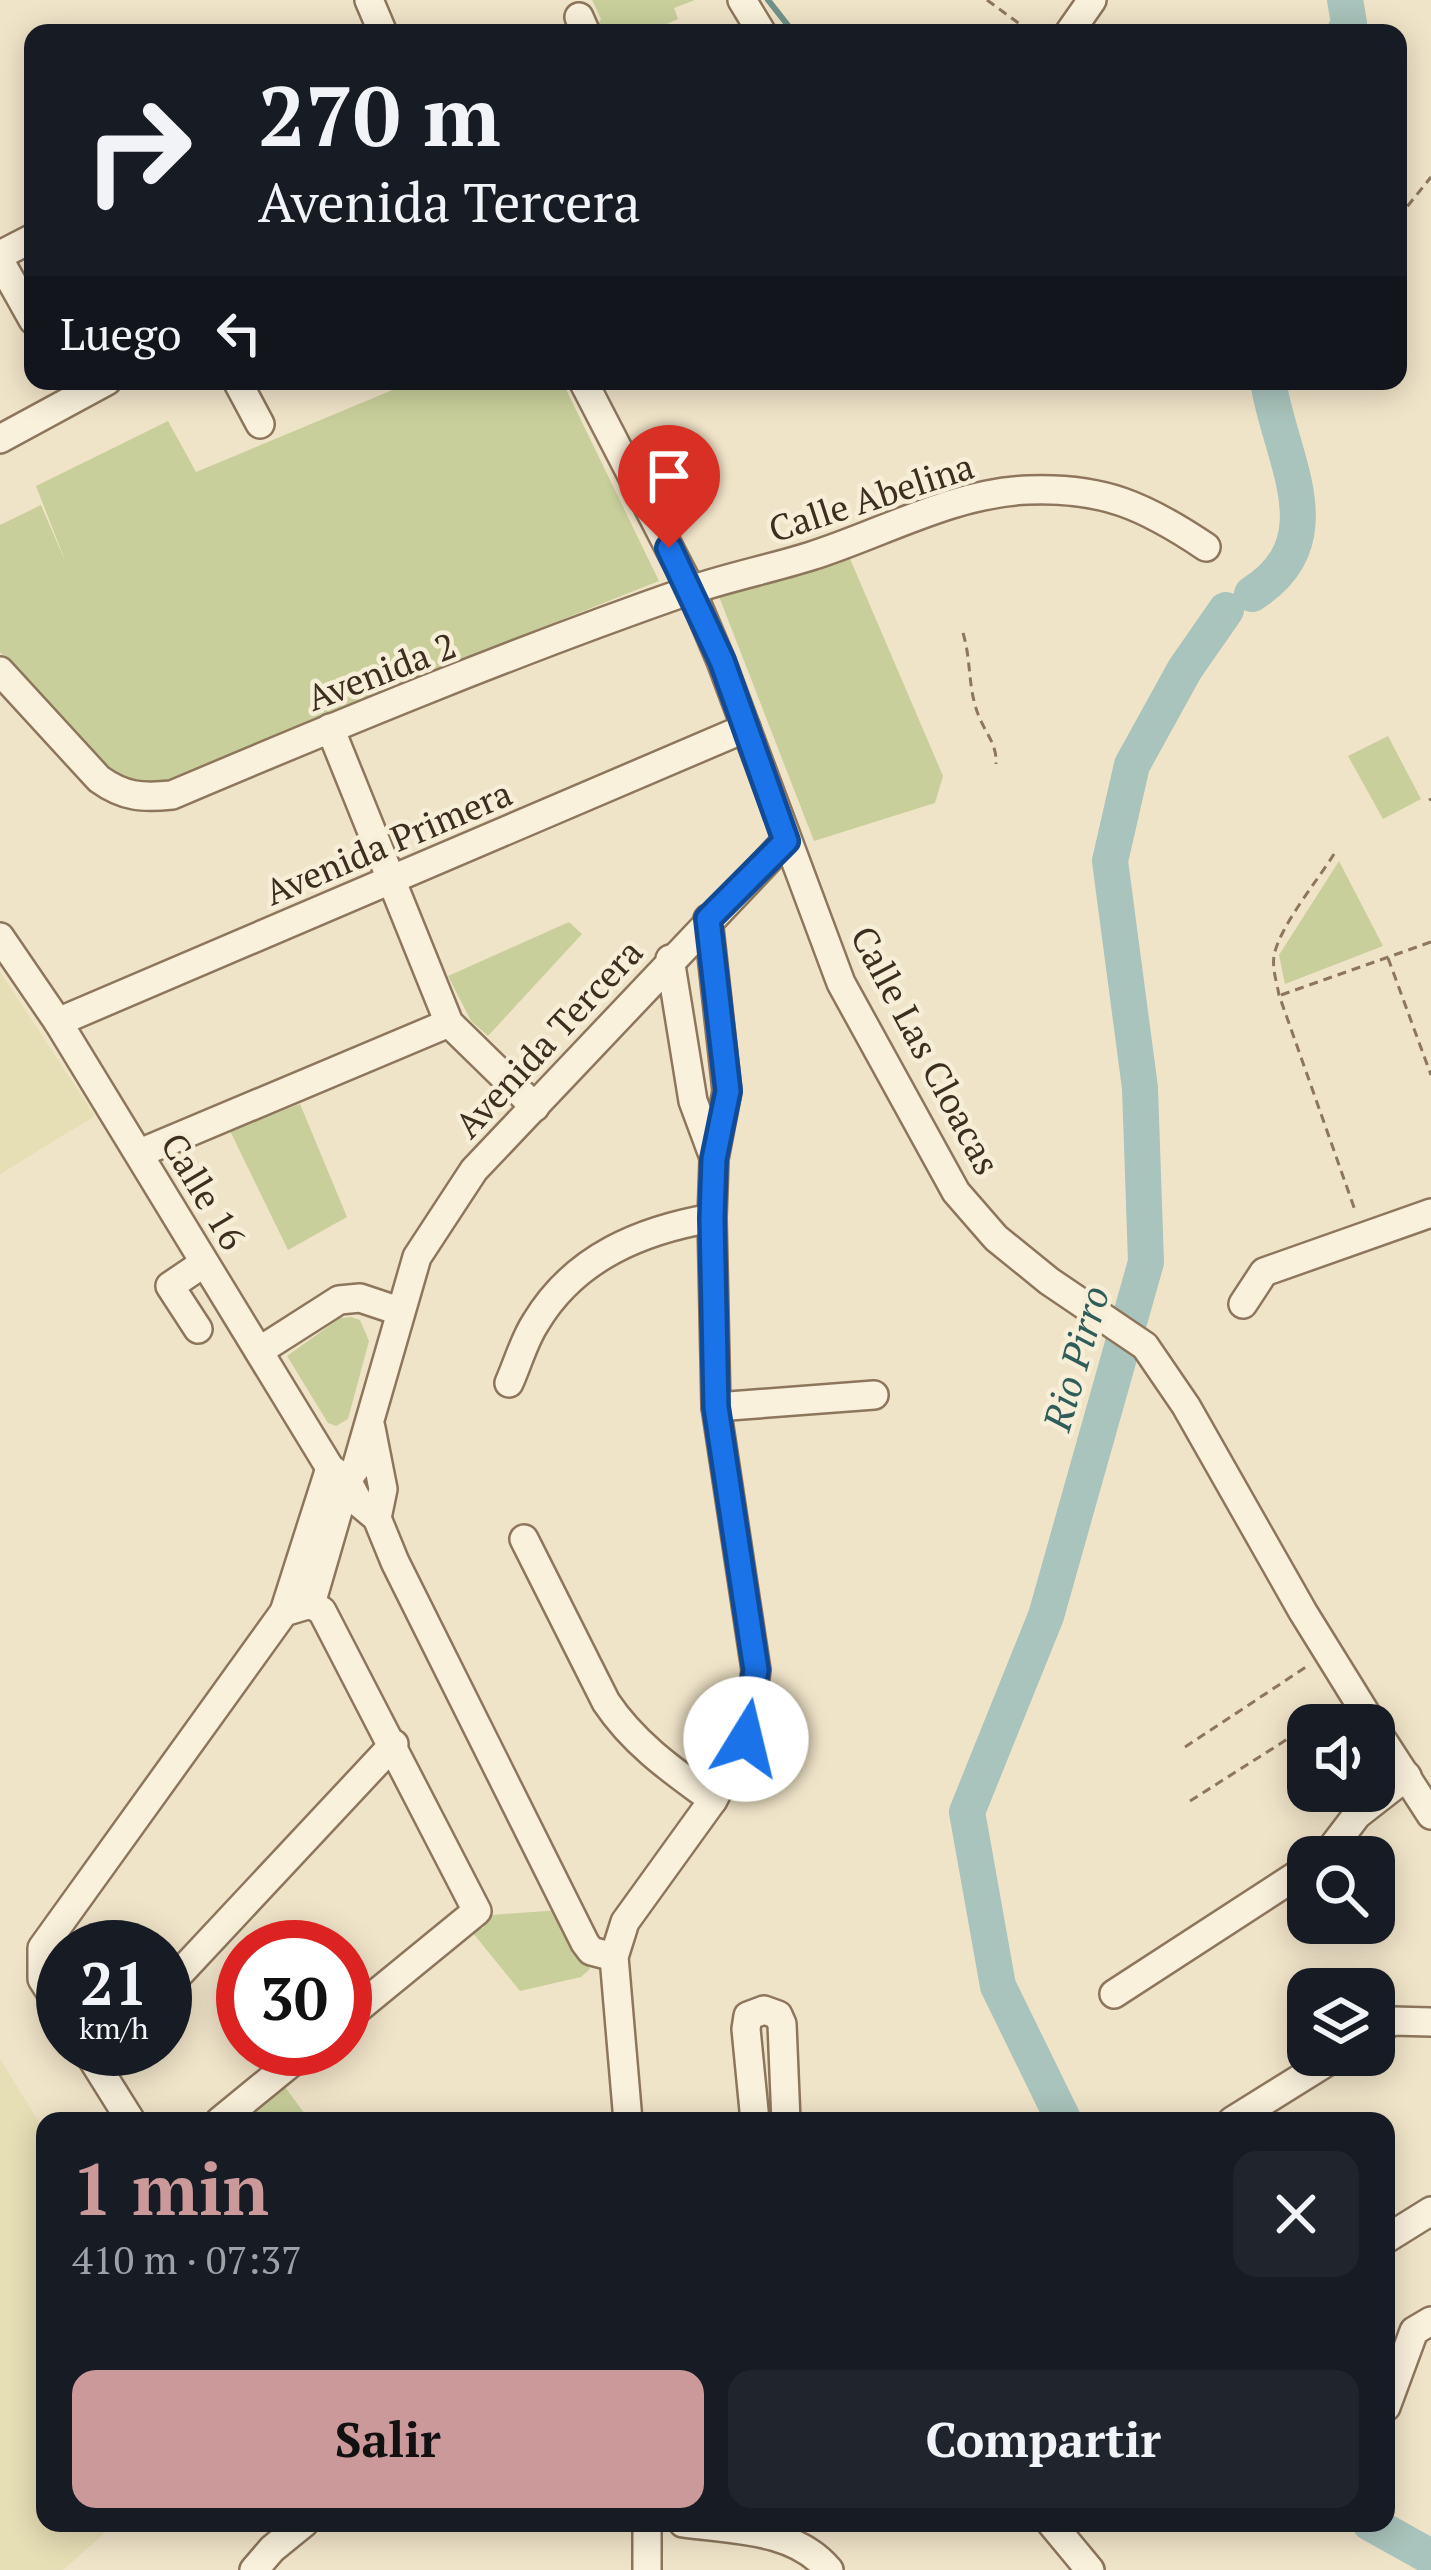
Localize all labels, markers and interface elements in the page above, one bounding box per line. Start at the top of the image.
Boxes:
text: 270 m [258,59,501,170]
icon: right [60,72,216,228]
text: Avenida Tercera [258,166,641,237]
icon: left [206,300,272,366]
text: Luego [60,303,182,363]
pin [618,425,720,548]
street label: Calle Abelina [763,442,979,552]
icon: arrive [636,443,702,509]
street label: Avenida 2 [300,621,462,721]
street label: Avenida Primera [257,769,519,915]
street label: Calle Las Cloacas [841,918,1011,1182]
street label: Avenida Tercera [444,929,652,1147]
street label: Calle 16 [151,1124,257,1258]
water label: Rio Pirro [1029,1280,1120,1437]
position arrow [683,1676,809,1802]
map controls [1287,1704,1395,2076]
button: sound [1287,1704,1395,1812]
button: search [1287,1836,1395,1944]
speed limit sign: 30 [216,1920,372,2076]
text: 21 [80,1943,148,2022]
button: layers [1287,1968,1395,2076]
text: km/h [79,2008,149,2048]
text: 1 min [72,2140,269,2236]
button: close [1233,2151,1359,2277]
text: 410 m · 07:37 [72,2233,302,2285]
button: Salir [72,2370,704,2508]
button: Compartir [728,2370,1359,2508]

